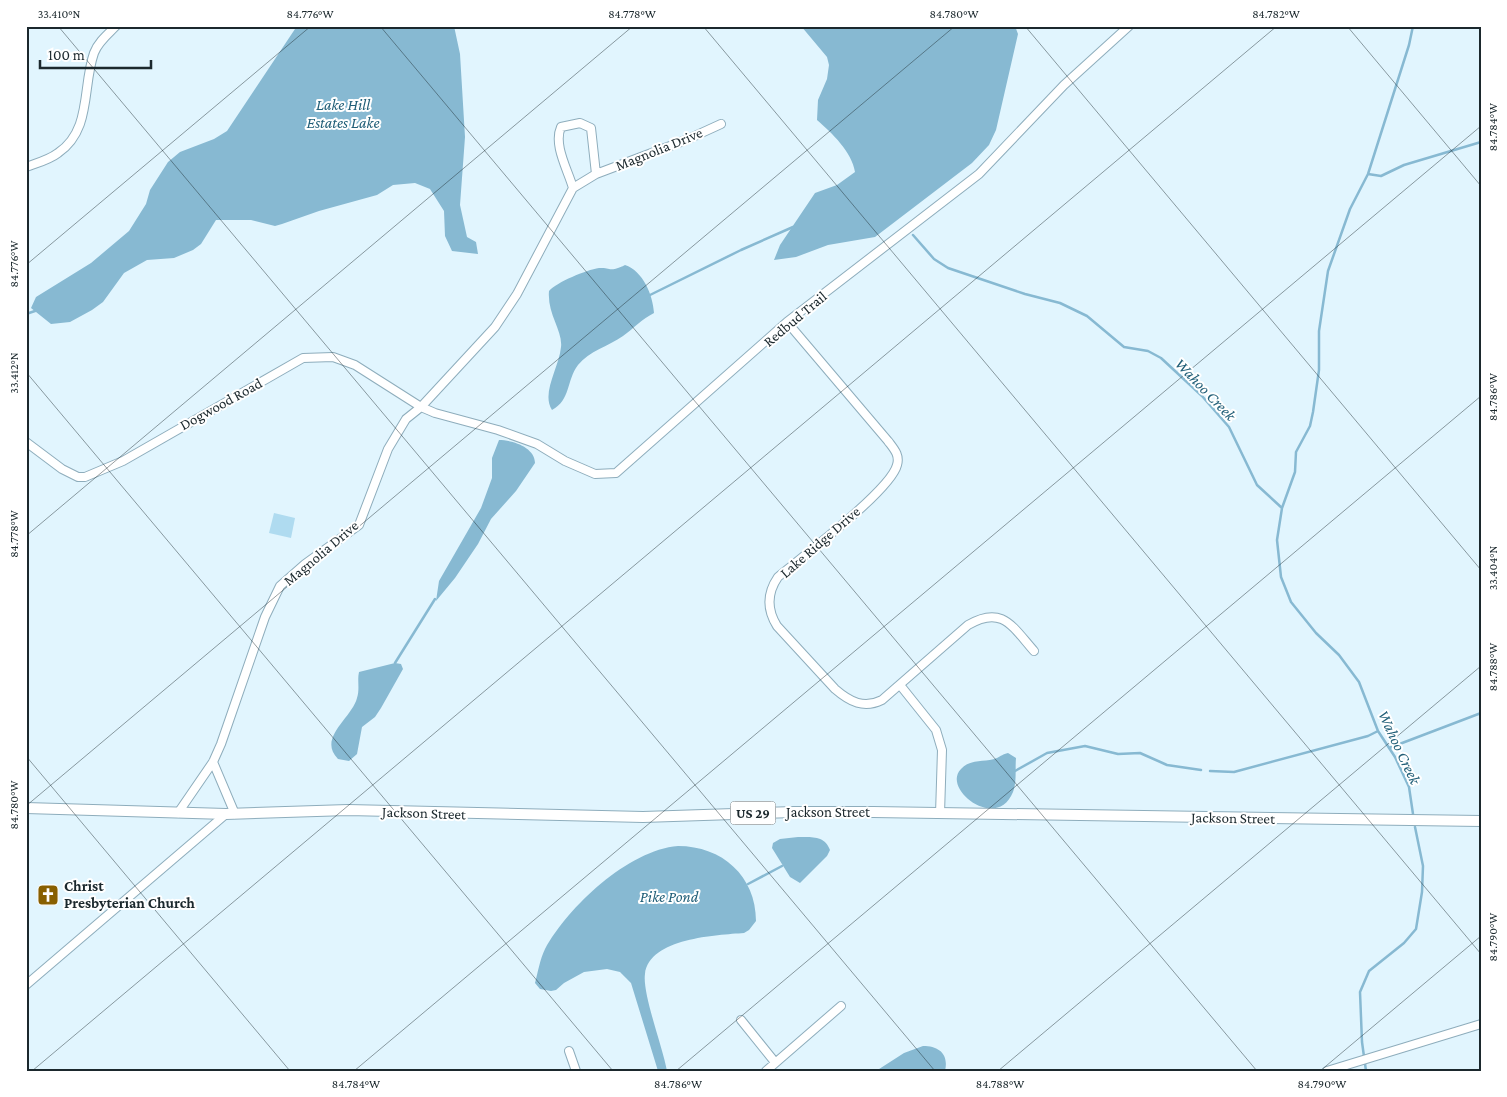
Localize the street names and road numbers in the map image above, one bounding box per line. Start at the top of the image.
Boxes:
street label: Magnolia Drive [613,124,706,175]
street label: Redbud Trail [760,288,830,350]
street label: Dogwood Road [177,375,265,434]
street label: Lake Ridge Drive [777,503,864,582]
street label: Magnolia Drive [280,517,362,590]
road number: US 29 [730,801,776,824]
street label: Jackson Street [380,803,467,823]
street label: Jackson Street [784,804,871,821]
street label: Jackson Street [1189,809,1276,828]

